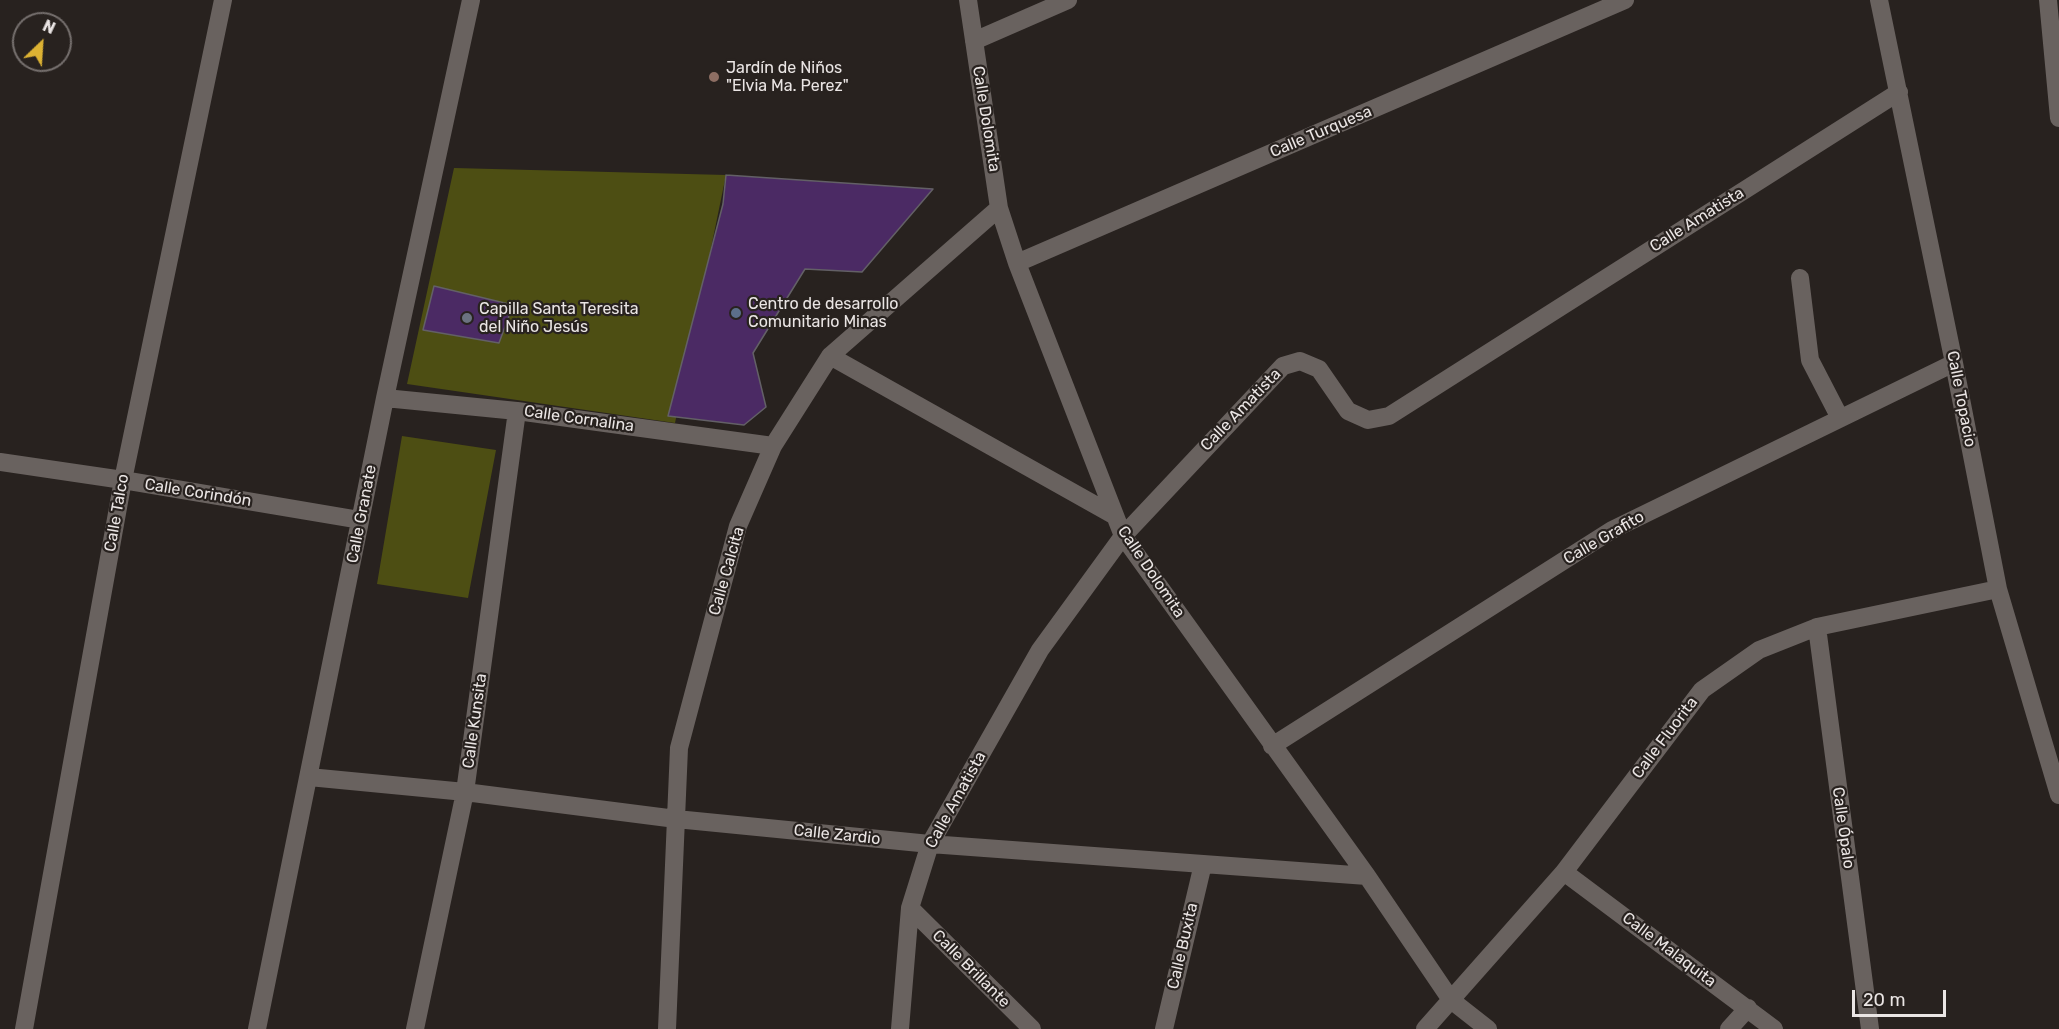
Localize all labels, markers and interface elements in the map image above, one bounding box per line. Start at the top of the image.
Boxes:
north arrow [12,12,72,72]
text: N [40,16,58,38]
place label: Jardín de Niños "Elvia Ma. Perez" [726,58,849,96]
street label: Calle Dolomita [968,65,1004,173]
marker: Jardín de Niños "Elvia Ma. Perez" [707,70,721,84]
street label: Calle Turquesa [1267,102,1375,162]
street label: Calle Amatista [1646,183,1748,257]
place label: Centro de desarrollo Comunitario Minas [748,294,898,332]
place label: Capilla Santa Teresita del Niño Jesús [479,299,638,337]
marker: Centro de desarrollo Comunitario Minas [729,306,743,320]
marker: Capilla Santa Teresita del Niño Jesús [460,311,474,325]
street label: Calle Topacio [1942,349,1980,449]
street label: Calle Amatista [1197,365,1285,455]
street label: Calle Cornalina [523,402,635,436]
street label: Calle Granate [343,463,381,565]
street label: Calle Talco [101,473,133,553]
street label: Calle Corindón [143,475,253,511]
street label: Calle Grafito [1560,507,1648,569]
street label: Calle Dolomita [1113,522,1189,622]
street label: Calle Calcita [705,524,749,618]
street label: Calle Kunsita [459,672,491,770]
street label: Calle Fluorita [1628,693,1702,783]
street label: Calle Amatista [922,748,990,852]
street label: Calle Ópalo [1828,786,1858,870]
street label: Calle Zardio [793,821,881,849]
street label: Calle Buxita [1164,901,1202,991]
street label: Calle Malaquita [1618,908,1720,992]
street label: Calle Brillante [928,926,1014,1012]
scale bar [1855,978,1950,1016]
text: 20 m [1863,989,1905,1011]

